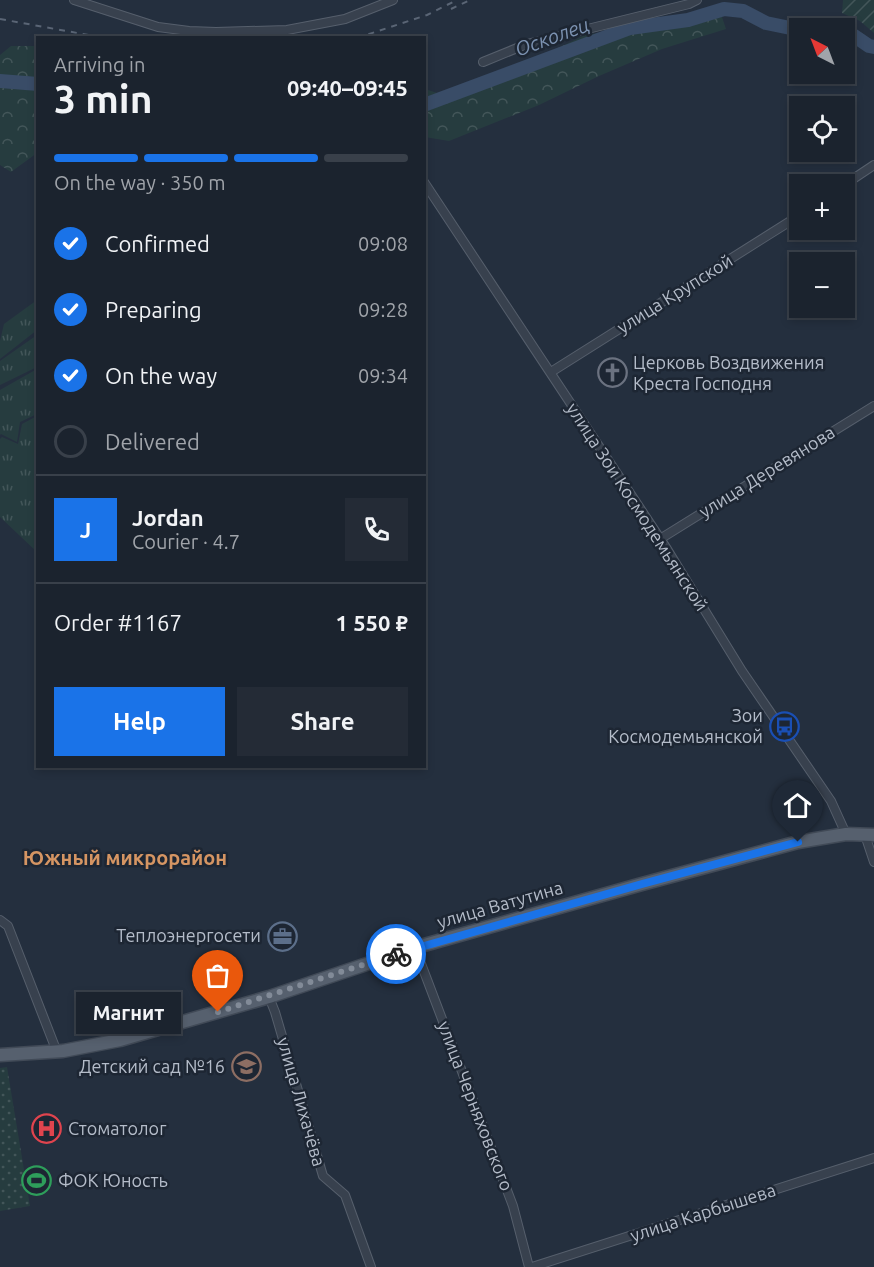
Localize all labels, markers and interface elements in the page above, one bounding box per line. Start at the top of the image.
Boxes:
water label: Осколец [511,12,592,61]
north arrow [789,18,855,84]
map controls [789,18,855,318]
text: Arriving in [54,53,145,76]
text: 09:40–09:45 [287,75,408,100]
text: 3 min [54,77,153,120]
button: locate [789,96,855,162]
text: On the way · 350 m [54,171,226,194]
button: + [789,174,855,240]
icon: check [54,227,87,260]
text: Confirmed [105,231,210,256]
text: 09:08 [358,232,408,255]
street label: улица Крупской [613,250,736,337]
button: − [789,252,855,318]
icon: check [54,293,87,326]
text: Preparing [105,297,202,322]
text: 09:28 [358,298,408,321]
place label: Церковь Воздвижения Креста Господня [633,352,824,393]
church icon: Церковь Воздвижения Креста Господня [596,357,628,389]
icon: check [54,359,87,392]
text: On the way [105,363,217,388]
text: 09:34 [358,364,408,387]
street label: улица Зои Космодемьянской [563,399,713,614]
street label: улица Деревянова [695,421,838,521]
text: Delivered [105,429,200,454]
button: phone [345,498,408,561]
text: Jordan [132,505,204,530]
text: J [80,517,91,542]
text: Courier · 4.7 [132,530,240,553]
text: Order #1167 [54,610,182,635]
text: 1 550 ₽ [336,610,408,635]
button: Help [54,687,225,756]
button: Share [237,687,408,756]
place label: Зои Космодемьянской [608,705,763,746]
bus stop icon: Зои Космодемьянской [768,710,800,742]
pin [772,780,823,842]
icon: home [781,789,814,822]
district label: Южный микрорайон [23,846,227,869]
street label: улица Ватутина [435,877,565,932]
office icon: Теплоэнергосети [266,920,298,952]
courier [366,924,426,984]
place label: Теплоэнергосети [116,925,261,945]
icon: bike [380,938,413,971]
pin [192,950,243,1012]
icon: bag [201,959,234,992]
callout: Магнит [77,991,182,1033]
text: Магнит [93,1001,164,1024]
street label: улица Черняховского [434,1018,518,1193]
street label: улица Лихачёва [274,1035,330,1169]
school or university icon: Детский сад №16 [230,1051,262,1083]
place label: Детский сад №16 [79,1056,225,1076]
hospital icon: Стоматолог [31,1113,63,1145]
place label: Стоматолог [68,1118,166,1138]
sports icon: ФОК Юность [21,1165,53,1197]
place label: ФОК Юность [58,1170,168,1190]
street label: улица Карбышева [627,1179,778,1245]

